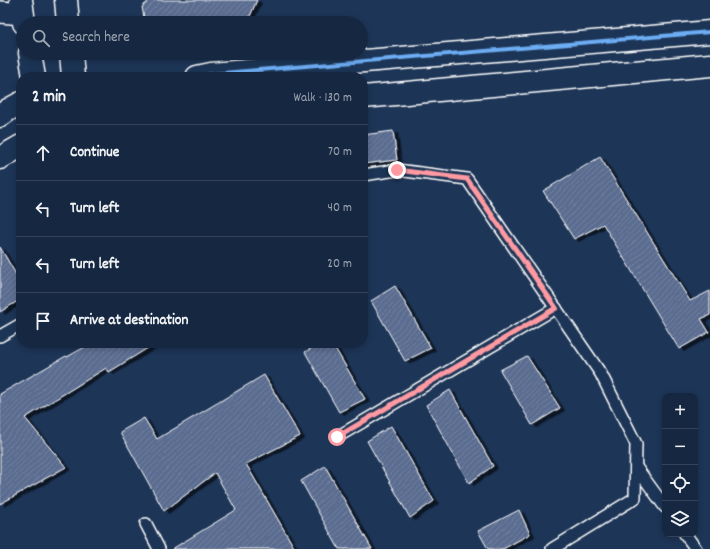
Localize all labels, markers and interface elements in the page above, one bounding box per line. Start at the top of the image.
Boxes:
search box [16,16,368,60]
icon: search [30,27,52,49]
text: Search here [62,27,130,49]
text: 2 min [32,86,66,110]
text: Walk · 130 m [293,89,352,108]
icon: ahead [32,142,54,164]
text: Continue [70,142,119,164]
text: 70 m [328,143,352,162]
route end [388,161,406,179]
icon: left [32,198,54,220]
text: Turn left [70,198,119,220]
text: 40 m [328,199,352,218]
icon: left [32,254,54,276]
text: Turn left [70,254,119,276]
text: 20 m [327,255,352,274]
icon: arrive [32,310,54,332]
text: Arrive at destination [70,310,188,332]
map controls [662,393,698,537]
button: + [662,393,698,429]
route start [328,428,346,446]
button: − [662,429,698,465]
button: locate [662,465,698,501]
button: layers [662,501,698,537]

